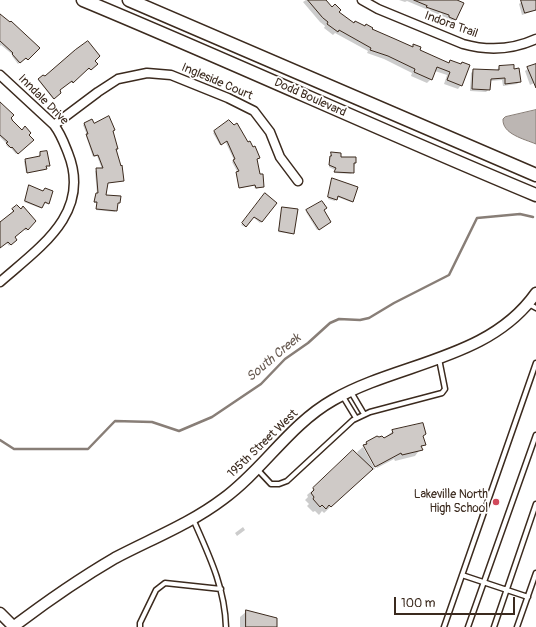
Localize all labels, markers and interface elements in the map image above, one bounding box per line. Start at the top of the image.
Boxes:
street label: Indora Trail [422,9,480,41]
street label: Ingleside Court [179,61,255,103]
street label: Inndale Drive [15,72,71,128]
street label: Dodd Boulevard [272,76,348,120]
water label: South Creek [244,331,304,385]
street label: 195th Street West [225,407,301,481]
place label: Lakeville North High School [414,488,488,516]
marker: Lakeville North High School [491,497,501,507]
scale bar [396,589,517,615]
text: 100 m [401,596,435,611]

